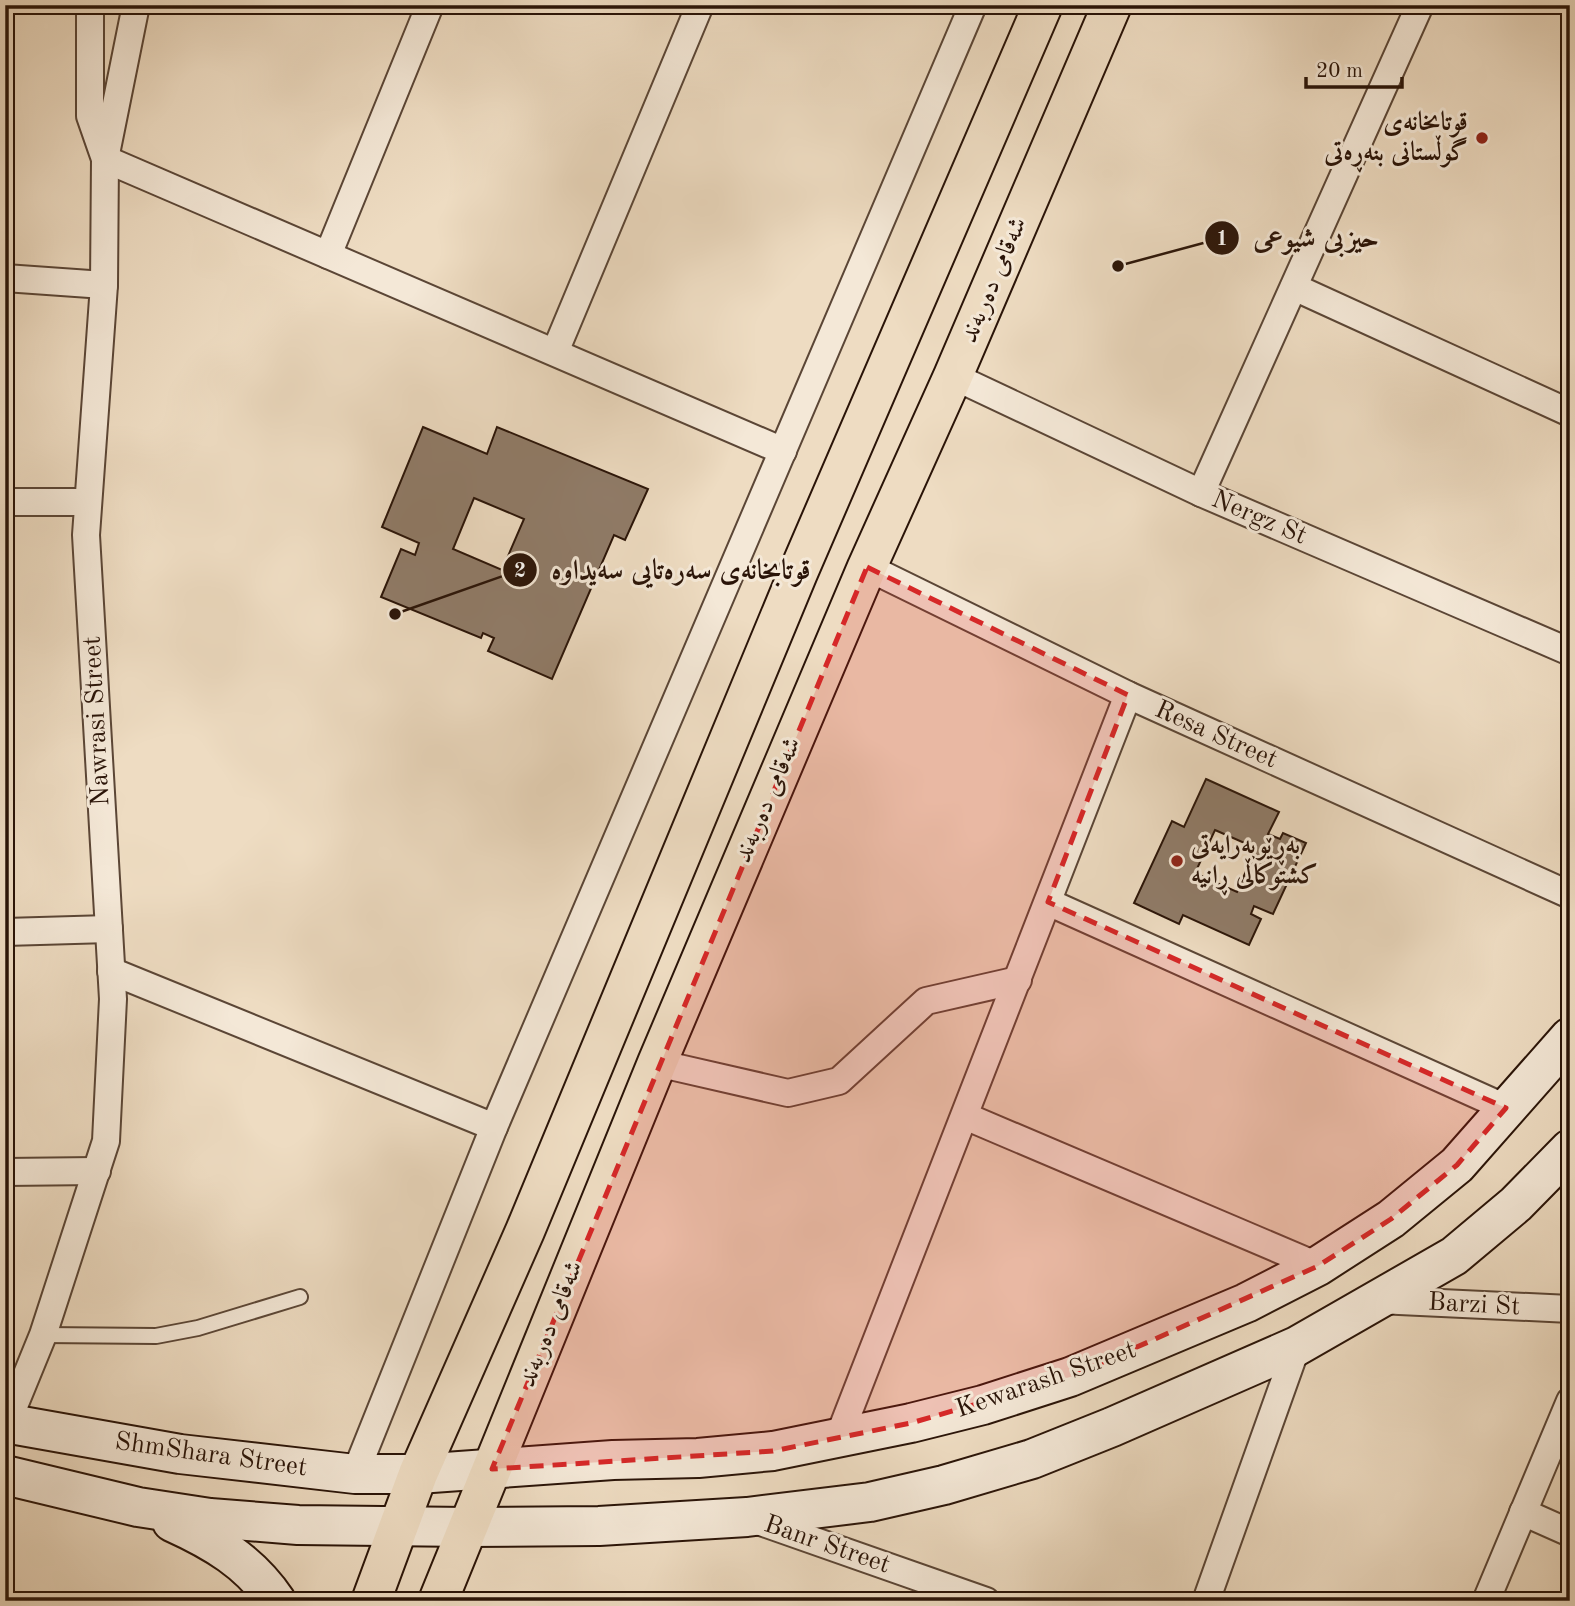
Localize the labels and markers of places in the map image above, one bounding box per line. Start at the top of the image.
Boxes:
place label: قوتابخانه‌ی گوڵستانی بنه‌ڕه‌تی [1323,109,1468,173]
marker: قوتابخانه‌ی گوڵستانی بنه‌ڕه‌تی [1474,130,1490,146]
callout: حیزبی شیوعی [1204,213,1393,262]
callout: قوتابخانەی سەرەتایی سەیداوە [502,545,825,594]
place label: بەڕێوبەرایەتی کشتوکاڵی ڕانیە [1190,833,1318,896]
marker: بەڕێوبەرایەتی کشتوکاڵی ڕانیە [1169,853,1185,869]

